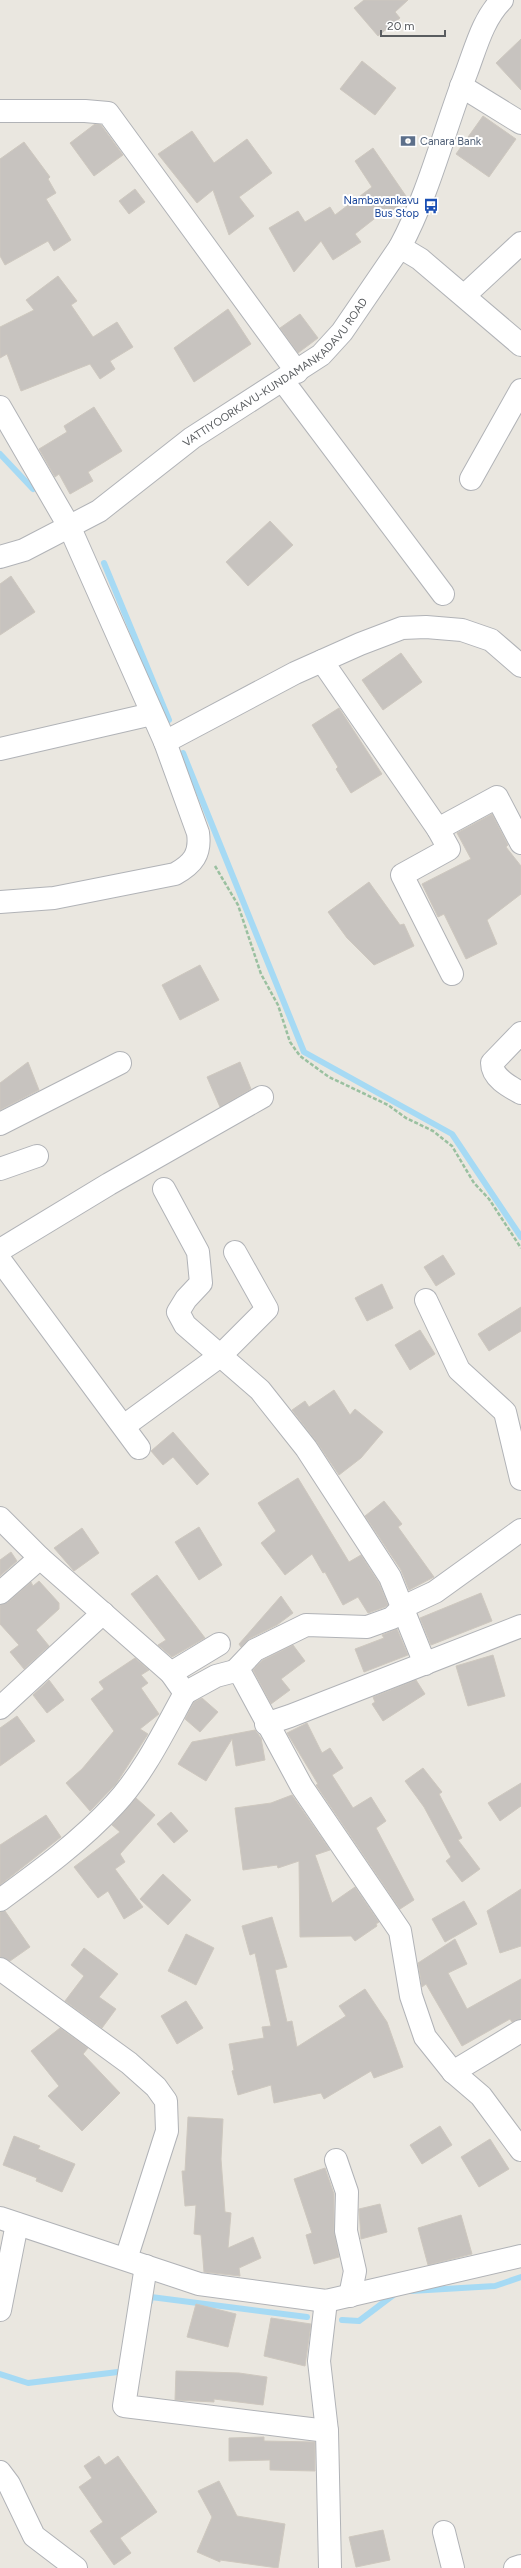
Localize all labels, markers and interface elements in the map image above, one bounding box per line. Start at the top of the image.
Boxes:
scale bar [381,12,445,38]
text: 20 m [387,19,415,33]
bank icon: Canara Bank [399,132,417,150]
place label: Canara Bank [420,135,482,148]
place label: Nambavankavu Bus Stop [344,194,419,220]
bus stop icon: Nambavankavu Bus Stop [422,197,440,215]
street label: VATTIYOORKAVU-KUNDAMANKADAVU ROAD [180,295,370,449]

